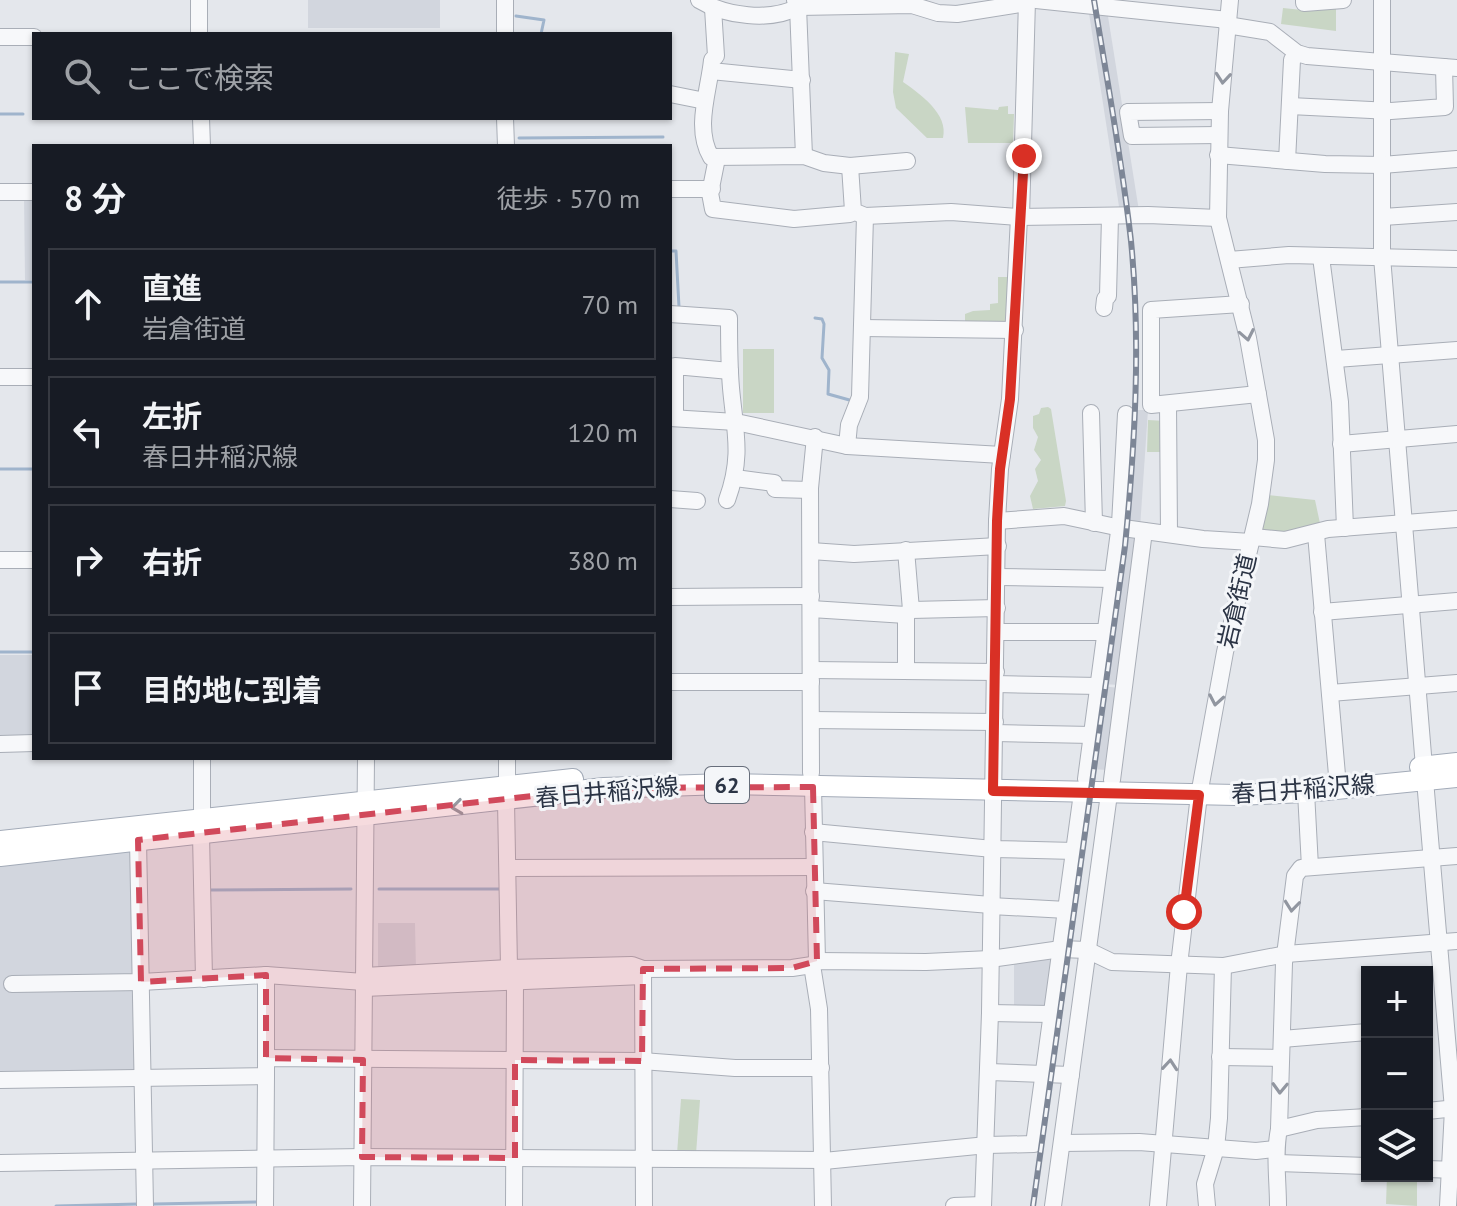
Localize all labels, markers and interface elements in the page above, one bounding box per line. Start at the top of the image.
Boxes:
search box [32,32,672,120]
icon: search [60,54,104,98]
text: ここで検索 [124,58,274,97]
one-way arrow [1215,72,1232,85]
route end [1006,138,1042,174]
text: 8 分 [64,176,126,220]
text: 徒歩 · 570 m [497,182,640,215]
text: 直進 [142,268,202,307]
icon: ahead [66,282,110,326]
text: 70 m [582,288,638,321]
text: 岩倉街道 [142,312,246,345]
one-way arrow [1238,328,1255,342]
text: 左折 [142,396,202,435]
icon: left [66,410,110,454]
text: 120 m [567,416,638,449]
text: 春日井稲沢線 [142,440,298,473]
icon: right [66,538,110,582]
text: 右折 [142,542,202,581]
text: 380 m [567,544,638,577]
street label: 岩倉街道 [1211,551,1263,651]
icon: arrive [66,666,110,710]
text: 目的地に到着 [142,670,322,709]
one-way arrow [1209,694,1226,707]
road number: 62 [705,767,749,803]
street label: 春日井稲沢線 [1230,769,1376,809]
street label: 春日井稲沢線 [534,770,680,814]
one-way arrow [450,798,463,815]
route start [1166,894,1202,930]
one-way arrow [1283,900,1300,913]
map controls [1361,966,1433,1182]
button: + [1361,966,1433,1038]
button: − [1361,1038,1433,1110]
one-way arrow [1161,1058,1178,1071]
one-way arrow [1272,1082,1289,1095]
button: layers [1361,1110,1433,1182]

